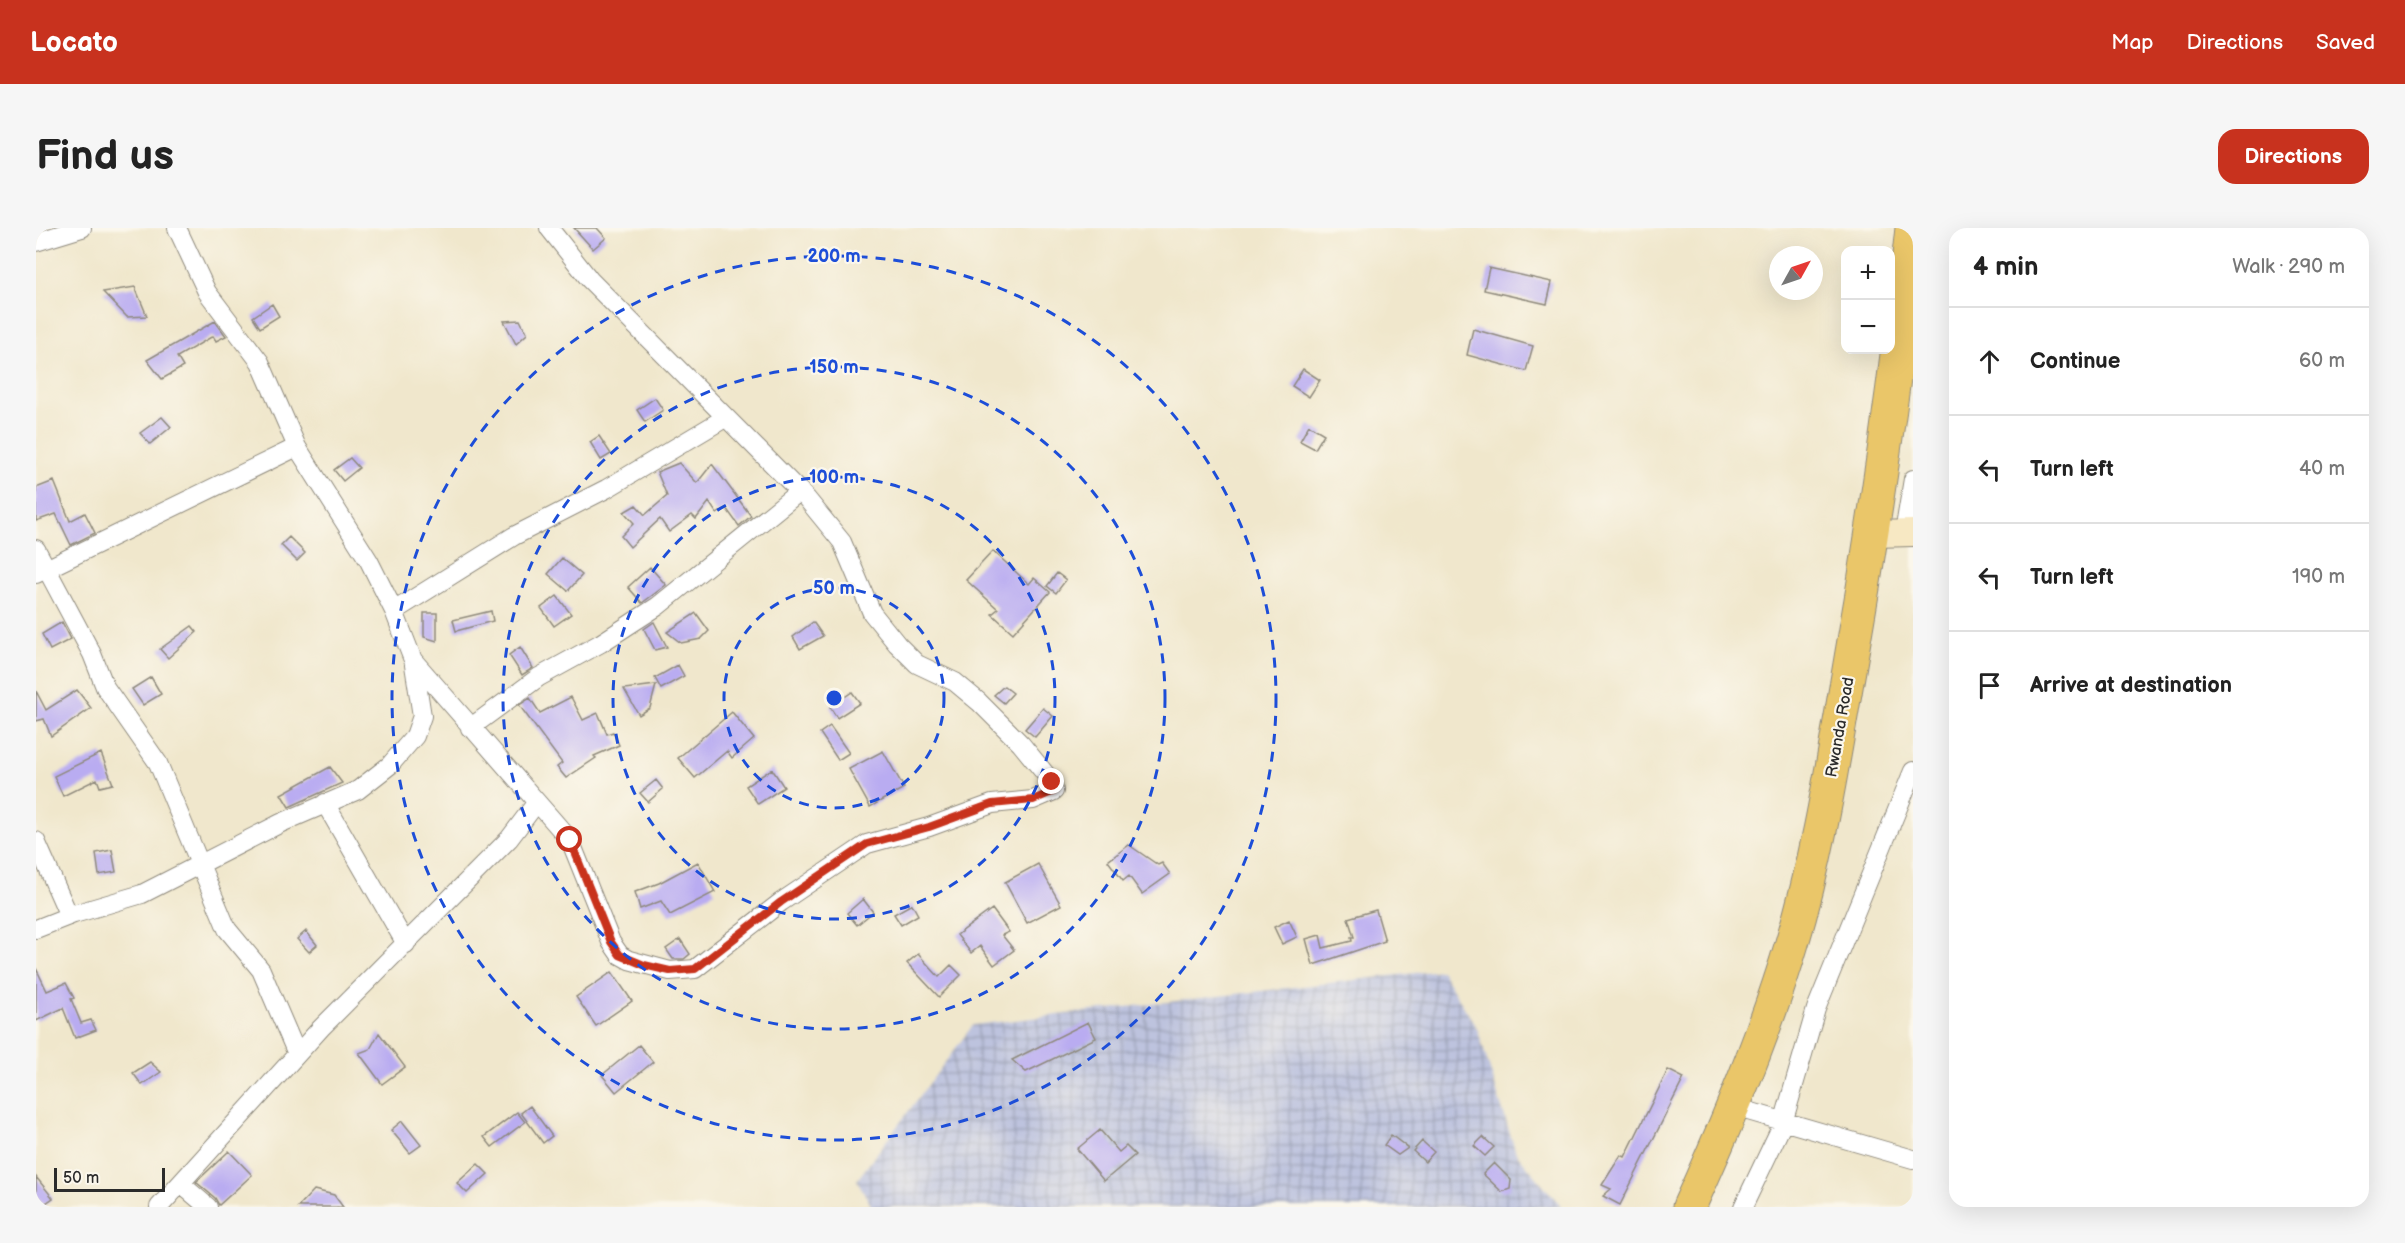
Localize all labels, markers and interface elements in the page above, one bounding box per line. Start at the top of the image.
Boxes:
text: Locato [30,26,118,59]
text: Map [2111,30,2154,55]
text: Directions [2187,30,2283,55]
text: Saved [2316,30,2375,55]
button: Directions [2218,129,2369,184]
text: Find us [36,131,174,182]
text: 200 m [807,246,861,267]
north arrow [1769,246,1823,300]
map controls [1841,246,1895,354]
button: + [1841,246,1895,300]
text: 4 min [1973,252,2038,283]
text: Walk · 290 m [2232,255,2345,279]
button: − [1841,300,1895,354]
icon: ahead [1973,345,2006,378]
text: Continue [2030,348,2120,375]
text: 60 m [2299,349,2345,373]
text: 150 m [809,357,859,378]
icon: left [1973,453,2006,486]
text: Turn left [2030,456,2114,483]
text: 40 m [2299,457,2345,481]
text: 100 m [809,467,859,488]
icon: left [1973,561,2006,594]
text: Turn left [2030,564,2114,591]
text: 190 m [2292,565,2345,589]
text: 50 m [813,578,855,599]
icon: arrive [1973,669,2006,702]
text: Arrive at destination [2030,672,2232,699]
street label: Rwanda Road [1822,676,1859,779]
centre of rings [824,688,844,708]
route end [1038,768,1064,794]
route start [556,826,582,852]
scale bar [54,1165,165,1192]
text: 50 m [63,1169,99,1188]

